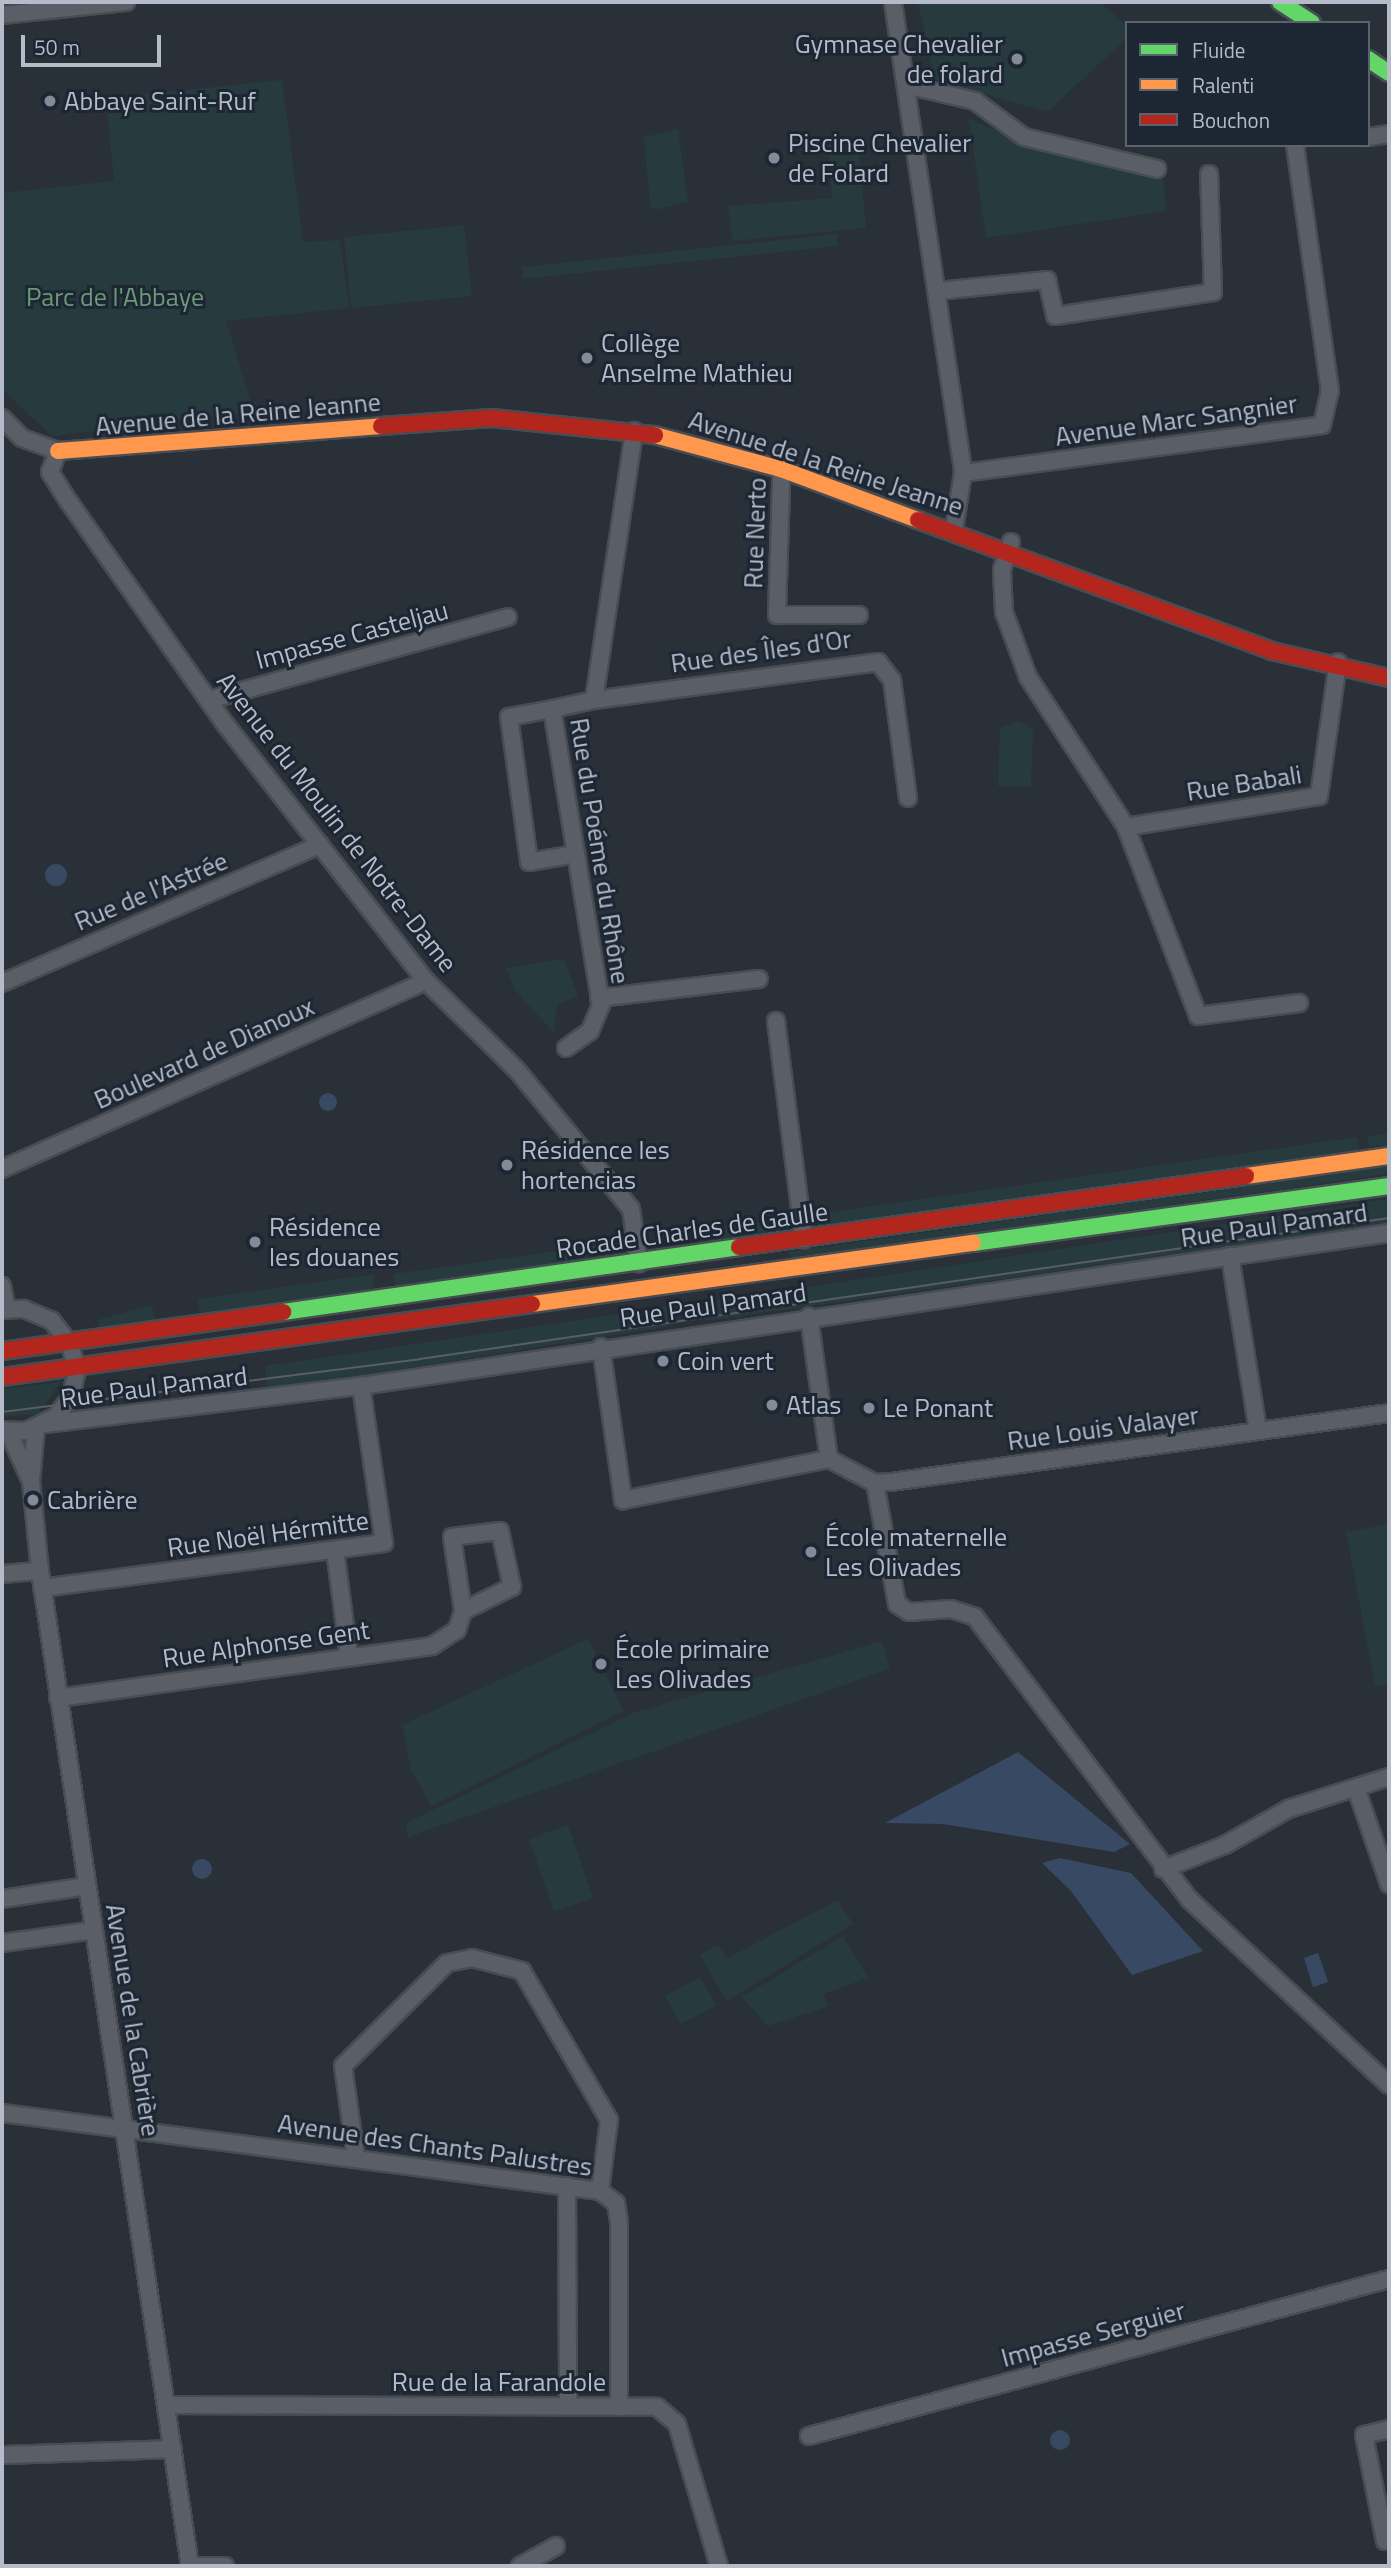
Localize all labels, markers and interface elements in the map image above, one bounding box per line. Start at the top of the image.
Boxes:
scale bar [24,21,164,65]
legend [1125,21,1370,147]
place label: Gymnase Chevalier de folard [795,28,1003,90]
text: 50 m [34,31,80,63]
text: Fluide [1192,34,1245,66]
marker: Gymnase Chevalier de folard [1009,51,1025,67]
text: Ralenti [1192,69,1254,101]
place label: Abbaye Saint-Ruf [64,85,256,117]
marker: Abbaye Saint-Ruf [42,93,58,109]
text: Bouchon [1192,104,1270,136]
place label: Piscine Chevalier de Folard [788,127,971,188]
marker: Piscine Chevalier de Folard [766,150,782,166]
park label: Parc de l'Abbaye [26,281,204,313]
place label: Collège Anselme Mathieu [601,327,793,388]
marker: Collège Anselme Mathieu [579,350,595,366]
street label: Avenue de la Reine Jeanne [94,386,382,442]
street label: Avenue Marc Sangnier [1053,388,1299,452]
street label: Avenue de la Reine Jeanne [685,404,967,522]
street label: Rue Nerto [737,477,773,589]
street label: Impasse Casteljau [252,594,452,676]
street label: Rue des Îles d'Or [669,623,853,679]
street label: Avenue du Moulin de Notre-Dame [210,666,464,978]
street label: Rue du Poéme du Rhône [564,716,636,986]
street label: Rue Babali [1184,759,1304,807]
street label: Rue de l'Astrée [70,845,232,937]
street label: Boulevard de Dianoux [89,990,319,1116]
place label: Résidence les hortencias [521,1134,670,1196]
marker: Résidence les hortencias [499,1157,515,1173]
street label: Rocade Charles de Gaulle [554,1195,830,1265]
street label: Rue Paul Pamard [1179,1196,1369,1254]
place label: Résidence les douanes [269,1211,399,1272]
marker: Résidence les douanes [247,1234,263,1250]
street label: Rue Paul Pamard [618,1276,808,1334]
place label: Coin vert [677,1345,774,1377]
marker: Coin vert [655,1353,671,1369]
street label: Rue Paul Pamard [59,1360,249,1414]
place label: Atlas [786,1389,841,1421]
place label: Le Ponant [883,1392,993,1424]
marker: Atlas [764,1397,780,1413]
street label: Rue Louis Valayer [1005,1399,1201,1457]
marker: Le Ponant [861,1400,877,1416]
place label: Cabrière [47,1484,138,1516]
marker: Cabrière [25,1492,41,1508]
street label: Rue Noël Hérmitte [165,1504,371,1564]
place label: École maternelle Les Olivades [825,1521,1007,1582]
marker: École maternelle Les Olivades [803,1544,819,1560]
street label: Rue Alphonse Gent [161,1614,371,1674]
place label: École primaire Les Olivades [615,1633,770,1694]
marker: École primaire Les Olivades [593,1656,609,1672]
street label: Avenue de la Cabrière [99,1902,167,2138]
street label: Avenue des Chants Palustres [276,2107,594,2183]
street label: Impasse Serguier [998,2294,1188,2374]
street label: Rue de la Farandole [392,2366,606,2398]

